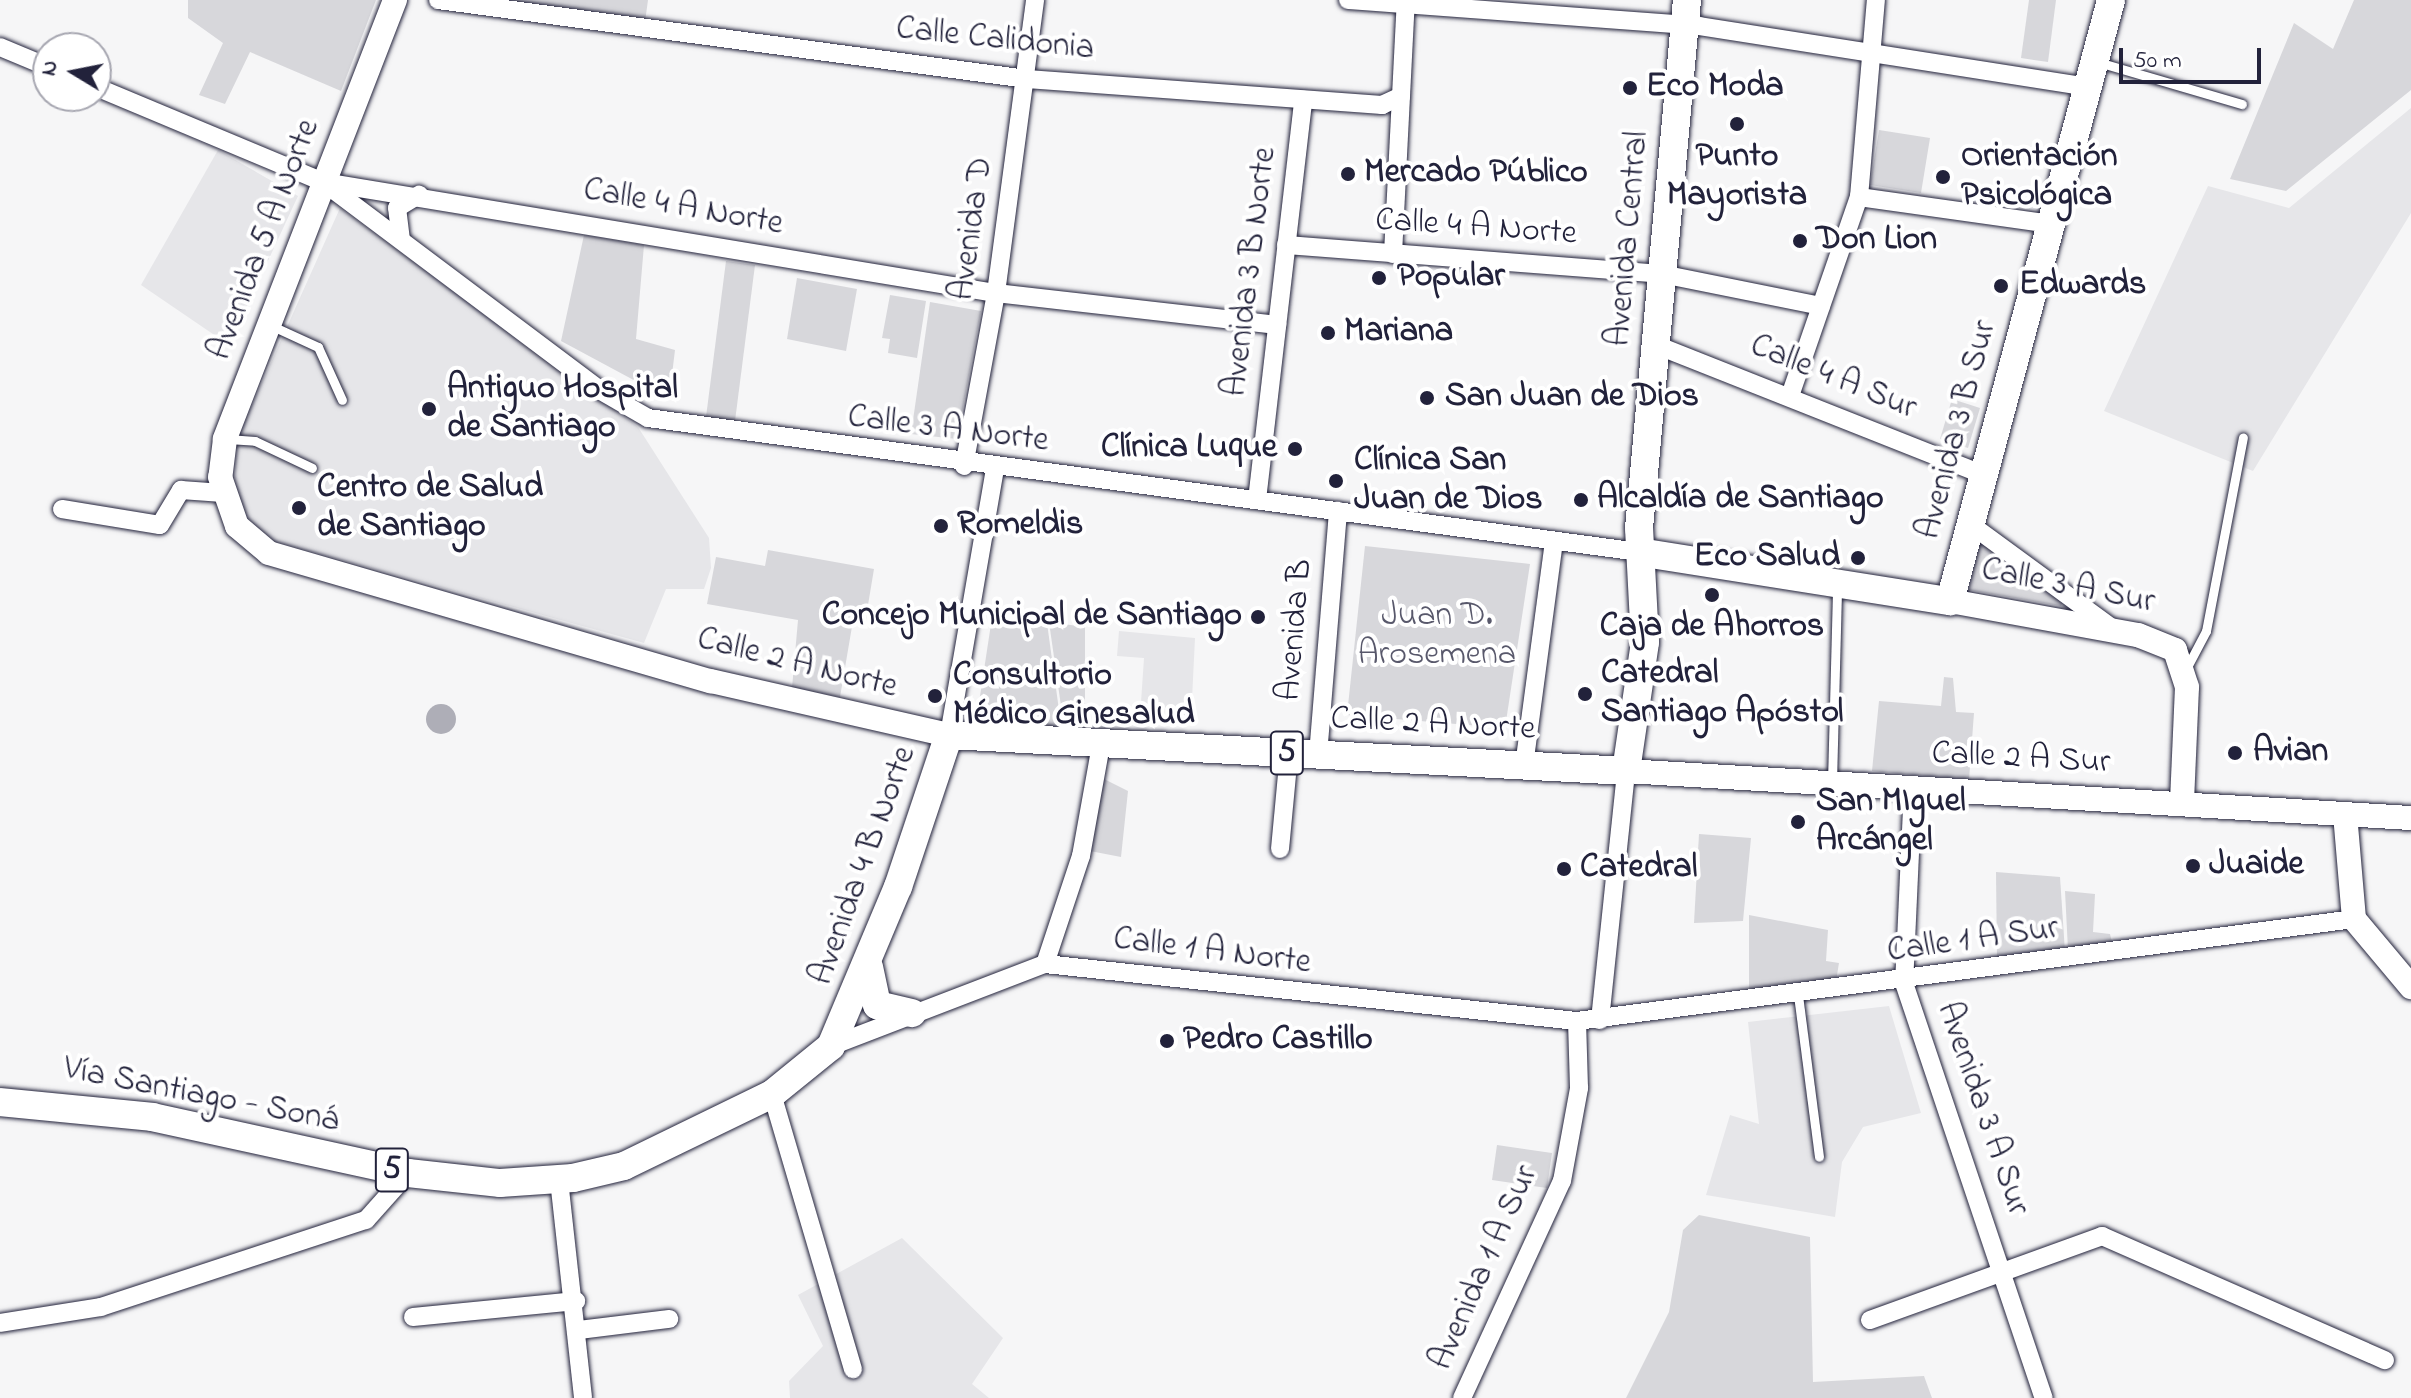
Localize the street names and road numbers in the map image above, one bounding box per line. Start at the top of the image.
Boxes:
street label: Calle Calidonia [894,9,1096,71]
street label: Avenida 5 A Norte [200,114,330,366]
street label: Avenida Central [1599,130,1659,348]
street label: Avenida 3 B Norte [1215,145,1287,399]
street label: Avenida D [943,155,1003,303]
street label: Calle 4 A Norte [580,170,786,246]
street label: Calle 4 A Norte [1374,201,1578,255]
street label: Avenida 3 B Sur [1909,316,2007,544]
street label: Calle 4 A Sur [1744,326,1922,430]
street label: Calle 3 A Norte [845,397,1051,463]
street label: Calle 3 A Sur [1978,550,2158,624]
street label: Avenida B [1269,557,1323,703]
street label: Calle 2 A Norte [693,619,901,709]
street label: Calle 2 A Norte [1330,699,1536,751]
road number: 5 [1269,725,1305,781]
street label: Calle 2 A Sur [1931,734,2111,784]
street label: Avenida 4 B Norte [802,741,926,991]
street label: Calle 1 A Sur [1885,909,2061,973]
street label: Calle 1 A Norte [1111,920,1313,984]
street label: Avenida 3 A Sur [1926,997,2038,1221]
street label: Vía Santiago - Soná [60,1049,342,1143]
road number: 5 [374,1142,410,1198]
street label: Avenida 1 A Sur [1422,1159,1548,1377]

